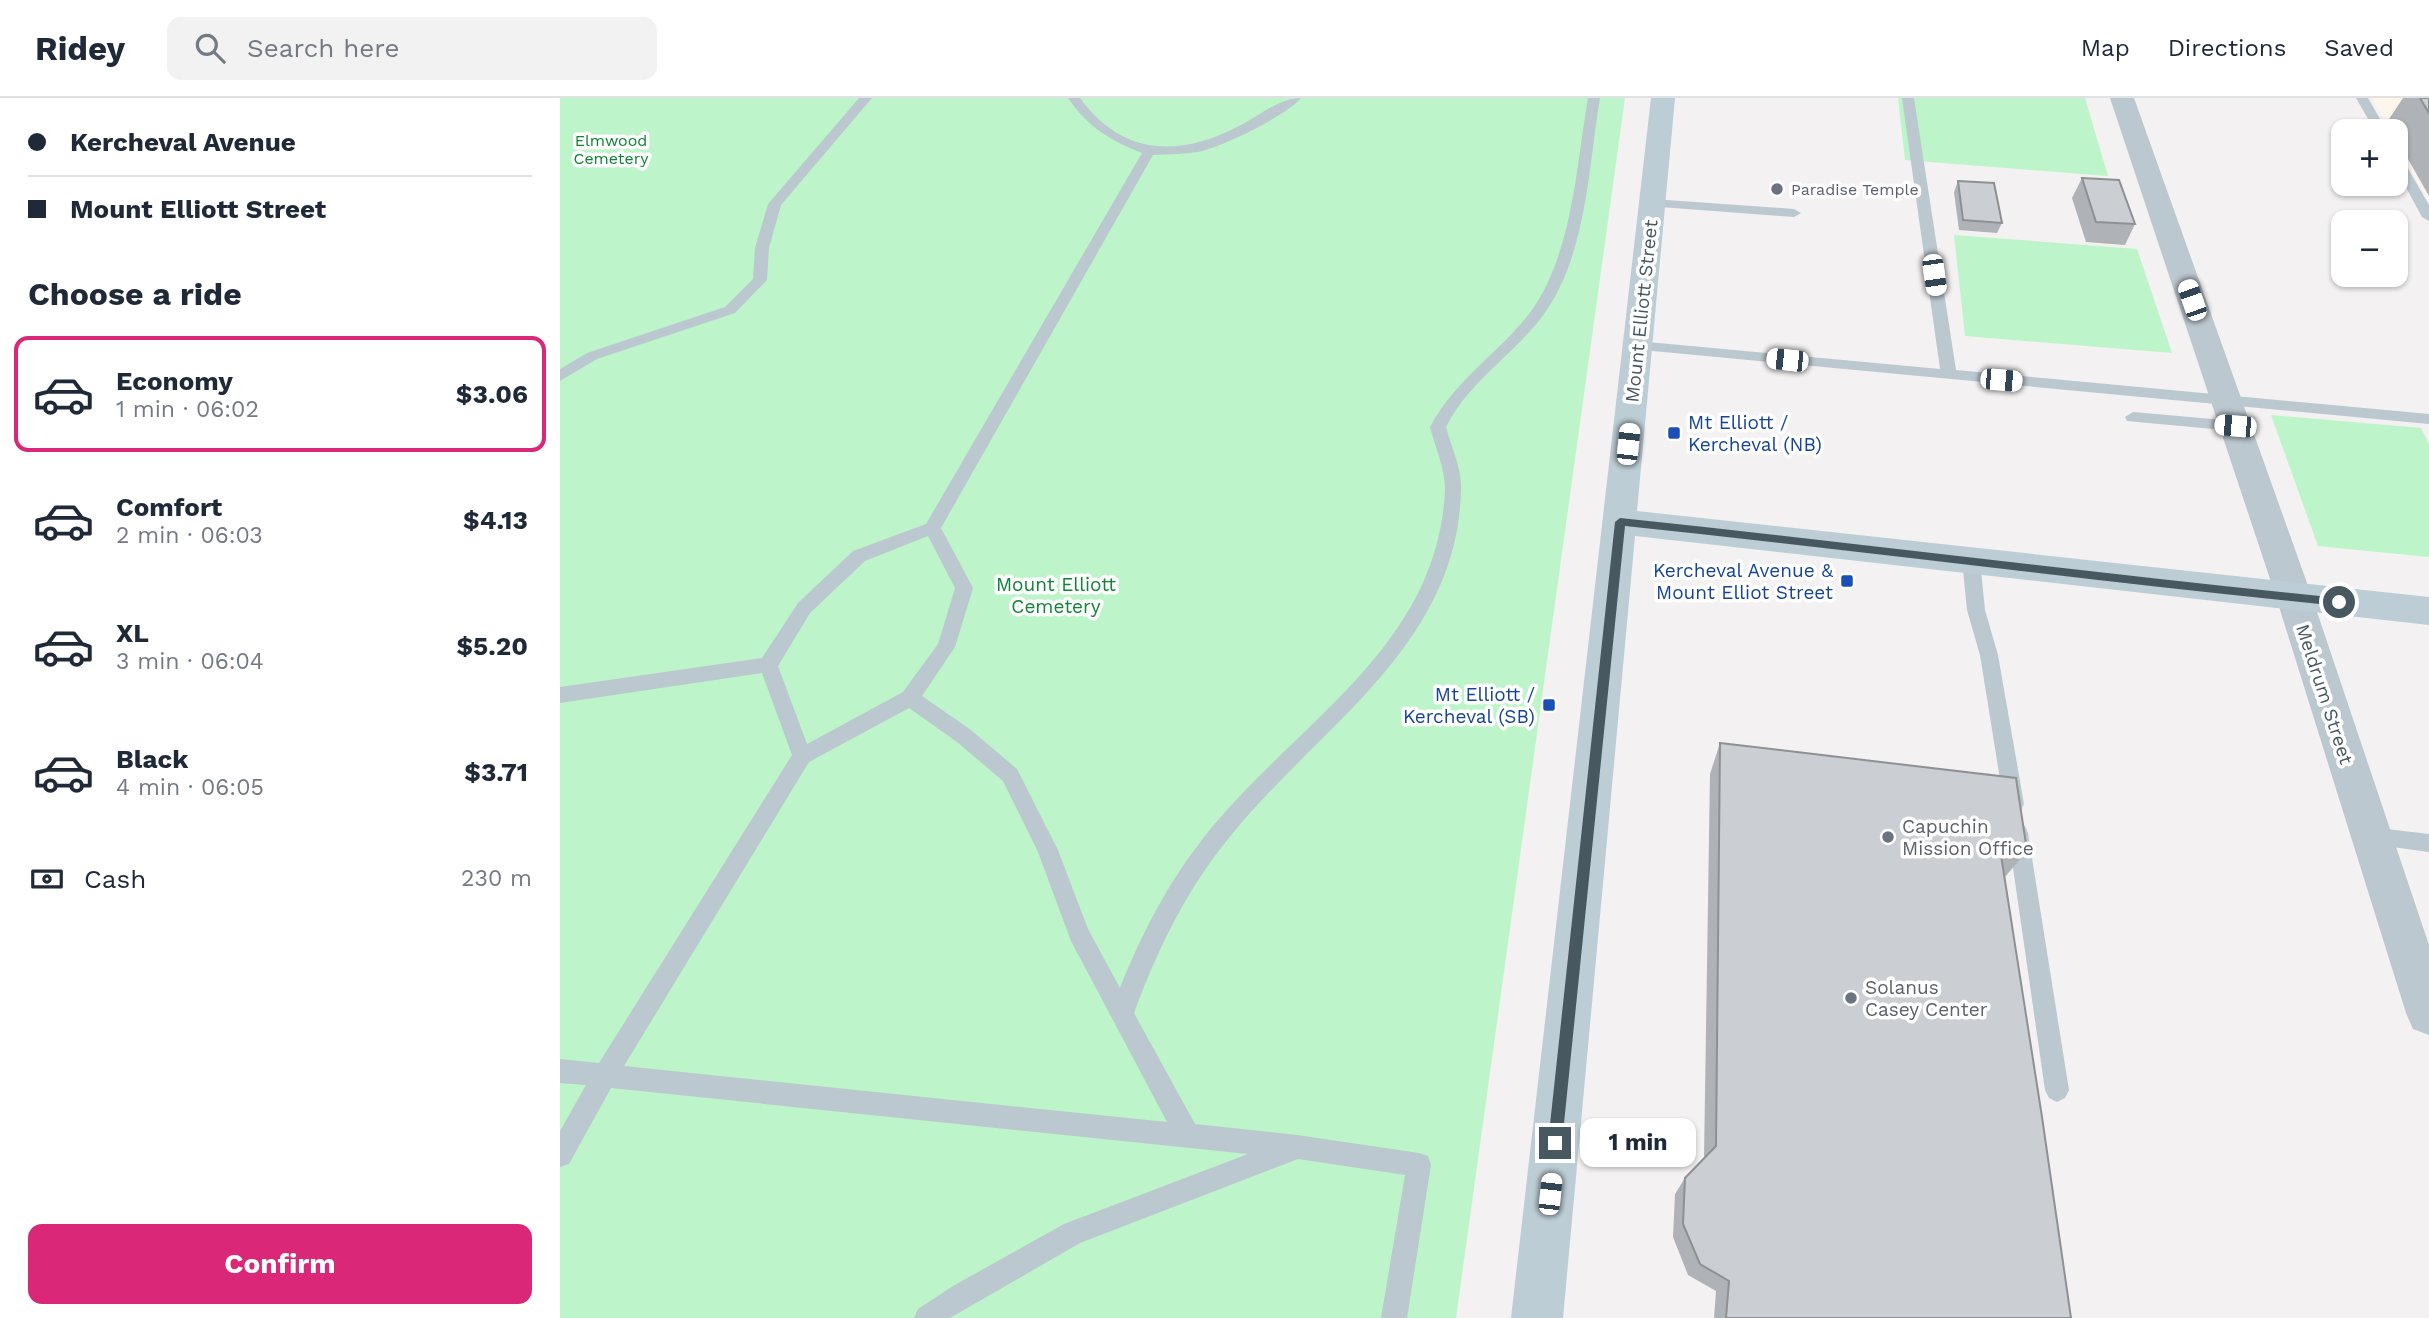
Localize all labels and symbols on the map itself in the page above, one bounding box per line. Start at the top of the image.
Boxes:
park label: Elmwood Cemetery [573,131,649,168]
place label: Paradise Temple [1791,180,1919,199]
marker: Paradise Temple [1769,181,1785,197]
street label: Mount Elliott Street [1620,218,1663,404]
car [1921,253,1948,297]
car [2176,277,2209,323]
car [1766,347,1809,373]
car [1980,368,2023,392]
place label: Mt Elliott / Kercheval (NB) [1688,411,1822,456]
car [2214,414,2257,438]
car [1616,422,1641,466]
marker: Mt Elliott / Kercheval (NB) [1666,425,1682,441]
place label: Kercheval Avenue & Mount Elliot Street [1653,559,1833,604]
park label: Mount Elliott Cemetery [996,573,1116,618]
marker: Kercheval Avenue & Mount Elliot Street [1839,573,1855,589]
route start [2323,586,2355,618]
street label: Meldrum Street [2291,621,2358,767]
place label: Mt Elliott / Kercheval (SB) [1403,683,1535,728]
marker: Mt Elliott / Kercheval (SB) [1541,697,1557,713]
place label: Capuchin Mission Office [1902,815,2034,860]
marker: Capuchin Mission Office [1880,829,1896,845]
place label: Solanus Casey Center [1865,976,1988,1021]
marker: Solanus Casey Center [1843,990,1859,1006]
callout: 1 min [1580,1118,1695,1168]
route end [1539,1127,1571,1159]
car [1538,1172,1563,1216]

